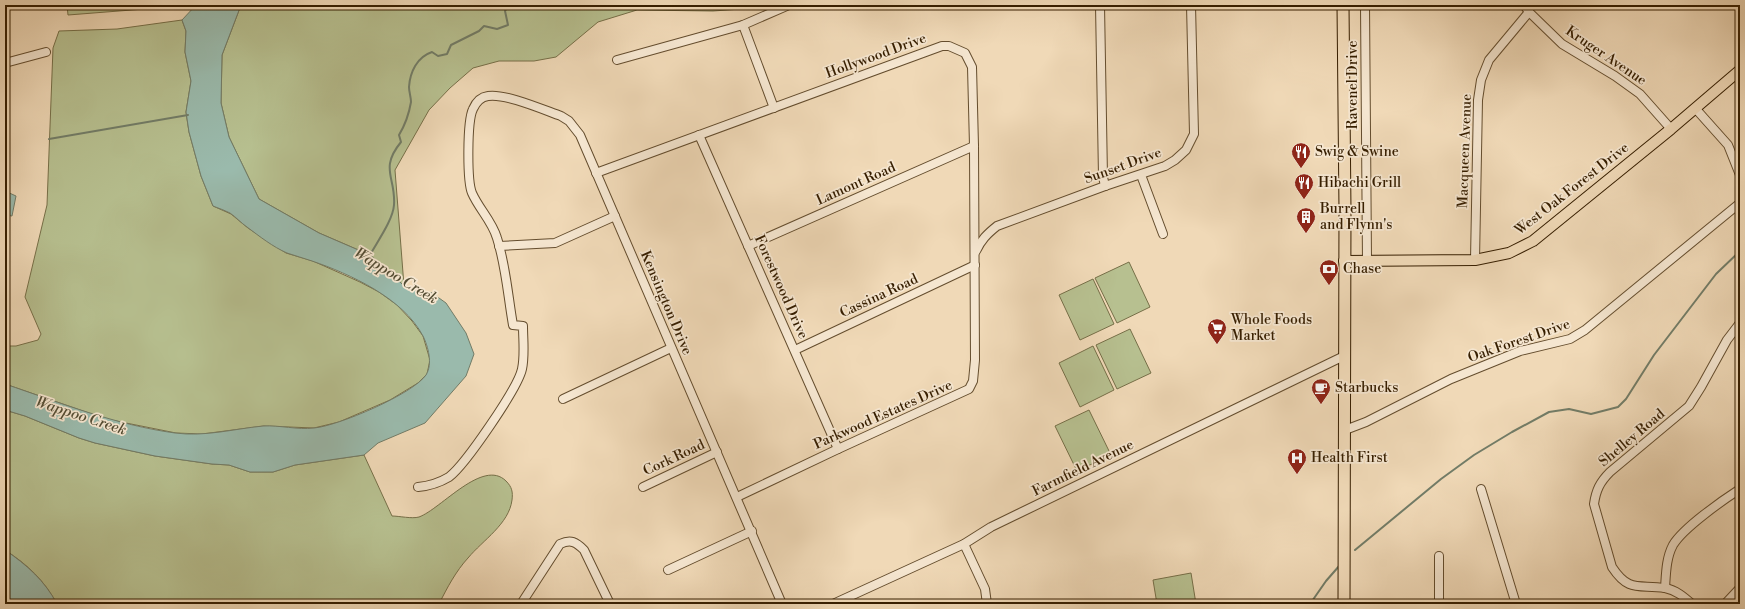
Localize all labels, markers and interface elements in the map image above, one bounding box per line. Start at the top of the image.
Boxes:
street label: Kruger Avenue [1562,22,1650,90]
street label: Hollywood Drive [823,29,929,83]
street label: Ravenel Drive [1344,41,1362,129]
street label: Macqueen Avenue [1454,93,1476,209]
street label: West Oak Forest Drive [1511,139,1633,240]
restaurant icon: Swig & Swine [1290,141,1312,169]
place label: Swig & Swine [1315,143,1399,161]
street label: Sunset Drive [1082,144,1164,188]
street label: Lamont Road [813,158,899,210]
restaurant icon: Hibachi Grill [1293,172,1315,200]
place label: Hibachi Grill [1318,174,1401,192]
place label: Burrell and Flynn's [1319,200,1392,234]
building icon: Burrell and Flynn's [1295,206,1317,234]
street label: Forestwood Drive [750,232,812,342]
water label: Wappoo Creek [351,244,441,308]
street label: Kensington Drive [636,248,696,358]
bank icon: Chase [1318,258,1340,286]
place label: Chase [1343,260,1381,278]
street label: Cassina Road [837,270,921,322]
place label: Whole Foods Market [1230,311,1312,345]
street label: Oak Forest Drive [1465,315,1573,367]
supermarket icon: Whole Foods Market [1206,317,1228,345]
street label: Parkwood Estates Drive [811,376,955,454]
cafe icon: Starbucks [1310,377,1332,405]
place label: Starbucks [1335,379,1398,397]
water label: Wappoo Creek [33,392,129,440]
street label: Shelley Road [1595,405,1669,471]
street label: Cork Road [640,436,708,480]
street label: Farmfield Avenue [1029,436,1137,500]
hospital icon: Health First [1286,447,1308,475]
place label: Health First [1311,449,1388,467]

